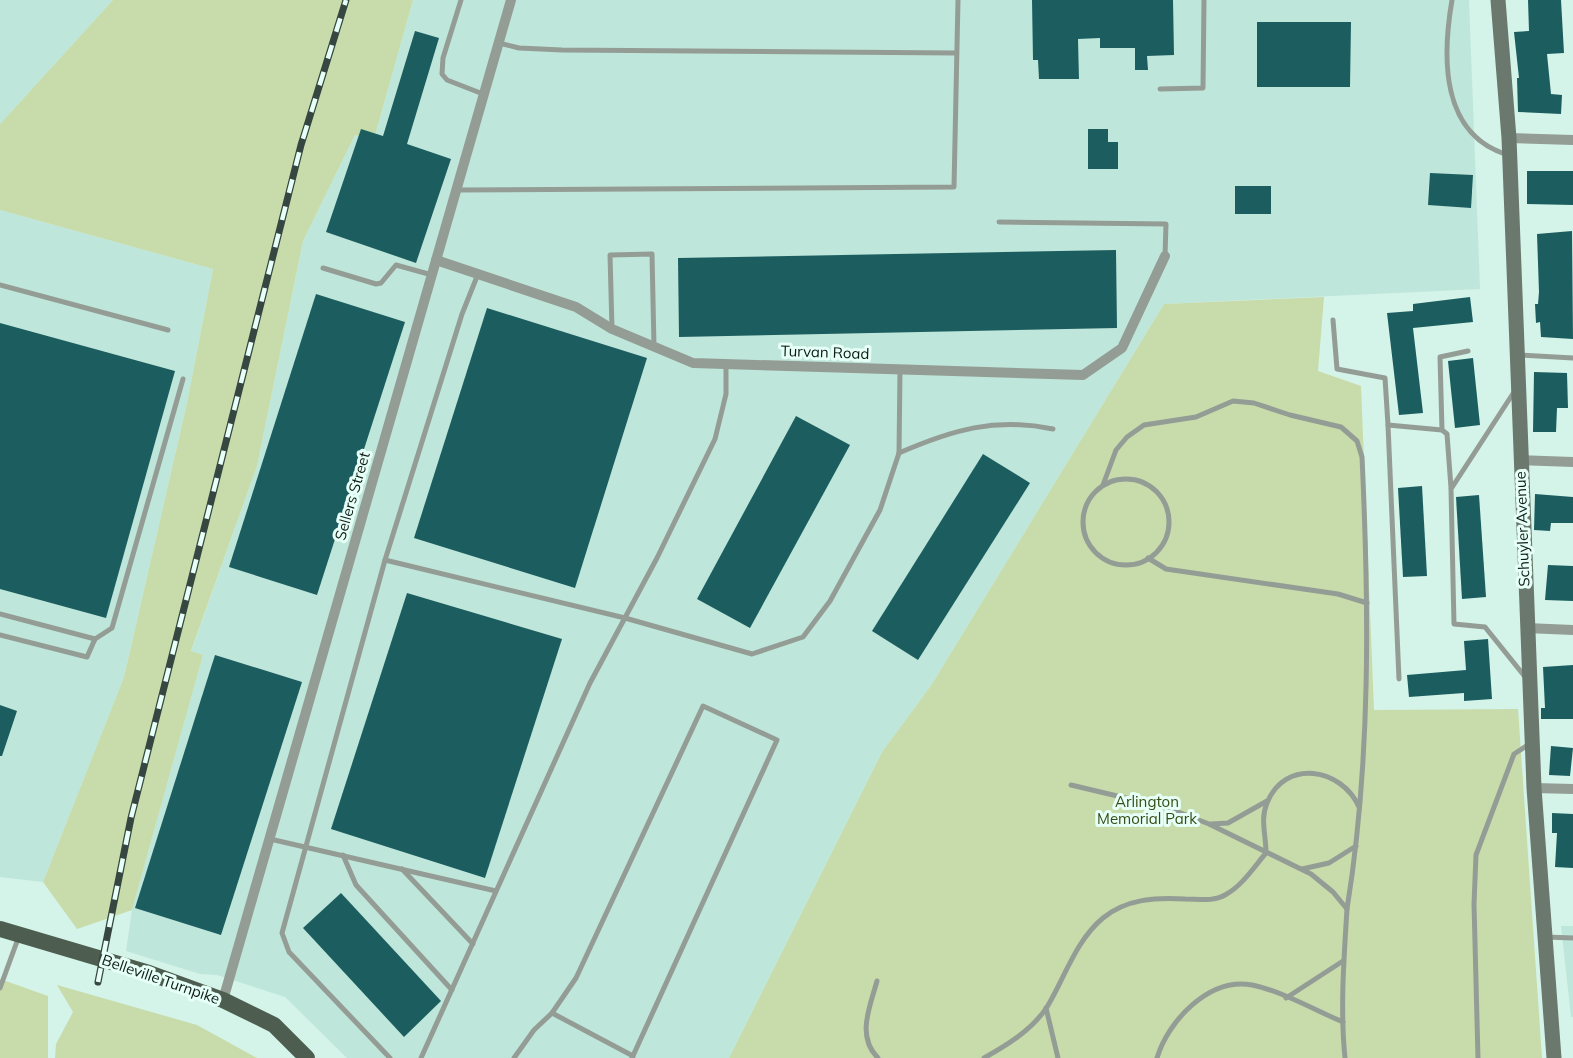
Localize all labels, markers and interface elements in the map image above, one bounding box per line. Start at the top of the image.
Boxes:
street label: Turvan Road [780,341,870,363]
street label: Sellers Street [330,450,374,542]
street label: Schuyler Avenue [1510,471,1534,587]
park label: Arlington Memorial Park [1097,792,1197,828]
street label: Belleville Turnpike [100,950,222,1008]

